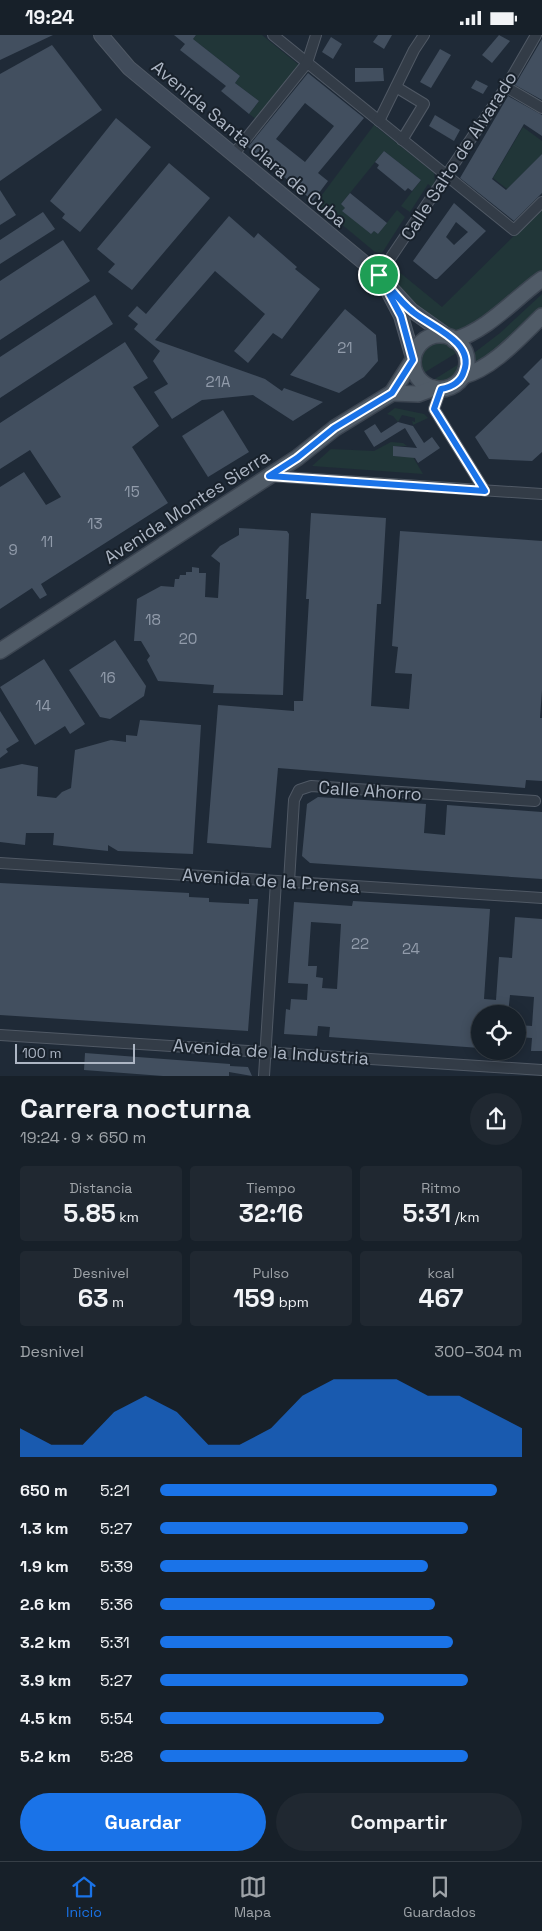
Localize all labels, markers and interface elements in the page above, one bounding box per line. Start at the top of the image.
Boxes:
text: 19:24 [25,5,74,30]
street label: Avenida Santa Clara de Cuba [147,55,352,232]
street label: Calle Salto de Alvarado [395,67,522,245]
pin [358,254,400,296]
icon: arrive [365,261,393,289]
house number: 21 [337,338,353,357]
house number: 21A [206,372,231,391]
street label: Avenida Montes Sierra [100,444,274,569]
house number: 15 [124,482,140,501]
house number: 13 [87,514,103,533]
house number: 11 [41,532,53,551]
house number: 9 [8,540,18,559]
house number: 18 [145,610,161,629]
house number: 20 [179,629,197,648]
house number: 16 [100,668,116,687]
house number: 14 [35,696,51,715]
street label: Calle Ahorro [318,775,423,806]
street label: Avenida de la Prensa [181,863,361,898]
house number: 22 [351,934,369,953]
house number: 24 [402,939,420,958]
map controls [471,1005,526,1060]
button: locate [471,1005,526,1060]
street label: Avenida de la Industria [172,1033,370,1070]
scale bar [15,1041,135,1064]
text: 100 m [22,1044,61,1062]
text: Carrera nocturna [20,1090,251,1126]
button: share [470,1093,522,1145]
text: 19:24 · 9 × 650 m [20,1127,146,1148]
text: Distancia [70,1179,132,1197]
text: Tiempo [246,1179,296,1197]
text: Ritmo [421,1179,461,1197]
text: 5.85 [63,1197,116,1229]
text: 32:16 [239,1197,303,1229]
text: 5:31 [403,1197,451,1229]
text: km [116,1208,139,1226]
text: /km [451,1208,479,1226]
text: Desnivel [73,1264,129,1282]
text: Pulso [253,1264,289,1282]
text: kcal [427,1264,455,1282]
text: 63 [78,1282,109,1314]
text: 159 [233,1282,275,1314]
text: 467 [419,1282,463,1314]
text: m [109,1293,124,1311]
text: bpm [275,1293,309,1311]
text: Desnivel [20,1341,84,1362]
text: 300–304 m [434,1341,522,1362]
text: 650 m [20,1480,68,1501]
text: 5:21 [100,1480,130,1501]
text: 1.3 km [20,1518,68,1539]
text: 5:27 [100,1518,132,1539]
text: 1.9 km [20,1556,69,1577]
text: 5:39 [100,1556,133,1577]
text: 2.6 km [20,1594,71,1615]
text: 5:36 [100,1594,133,1615]
text: 3.2 km [20,1632,71,1653]
text: 5:31 [100,1632,130,1653]
text: 3.9 km [20,1670,71,1691]
text: 5:27 [100,1670,132,1691]
text: 4.5 km [20,1708,71,1729]
text: 5:54 [100,1708,133,1729]
text: 5.2 km [20,1746,71,1767]
text: 5:28 [100,1746,133,1767]
button: Guardar [20,1793,266,1851]
button: Compartir [276,1793,522,1851]
tab: Inicio [66,1873,102,1921]
tab: Mapa [234,1873,271,1921]
tab: Guardados [403,1873,476,1921]

